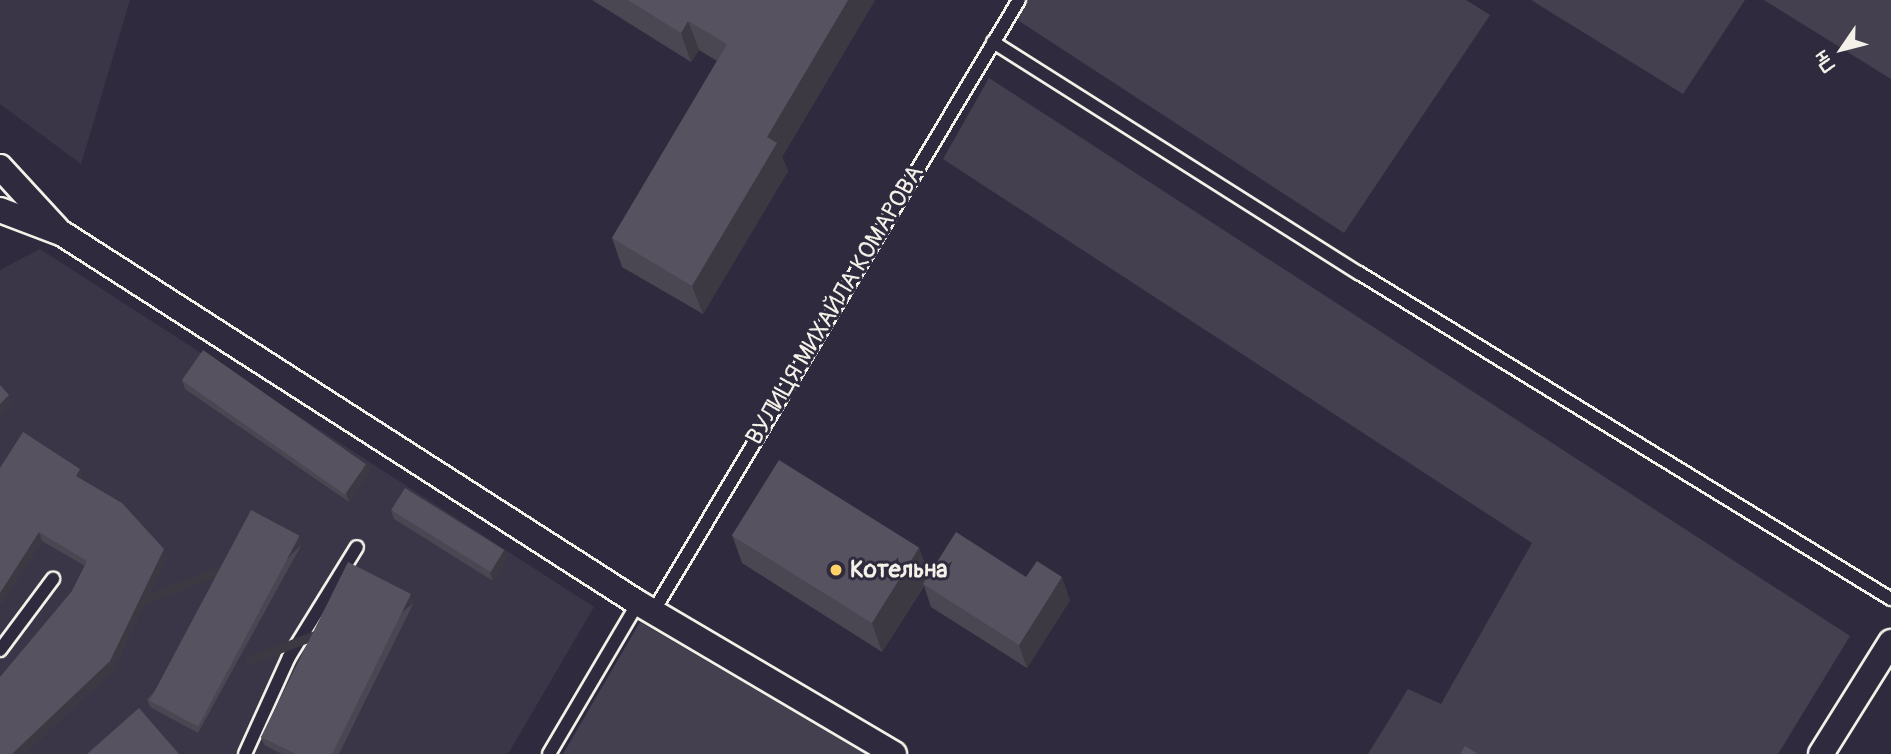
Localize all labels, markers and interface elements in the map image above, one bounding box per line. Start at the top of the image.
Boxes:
north arrow [1807,14,1877,84]
text: Пн [1809,46,1841,76]
street label: ВУЛИЦЯ МИХАЙЛА КОМАРОВА [740,160,930,450]
place label: Котельна [850,556,947,584]
marker: Котельна [828,562,844,578]

